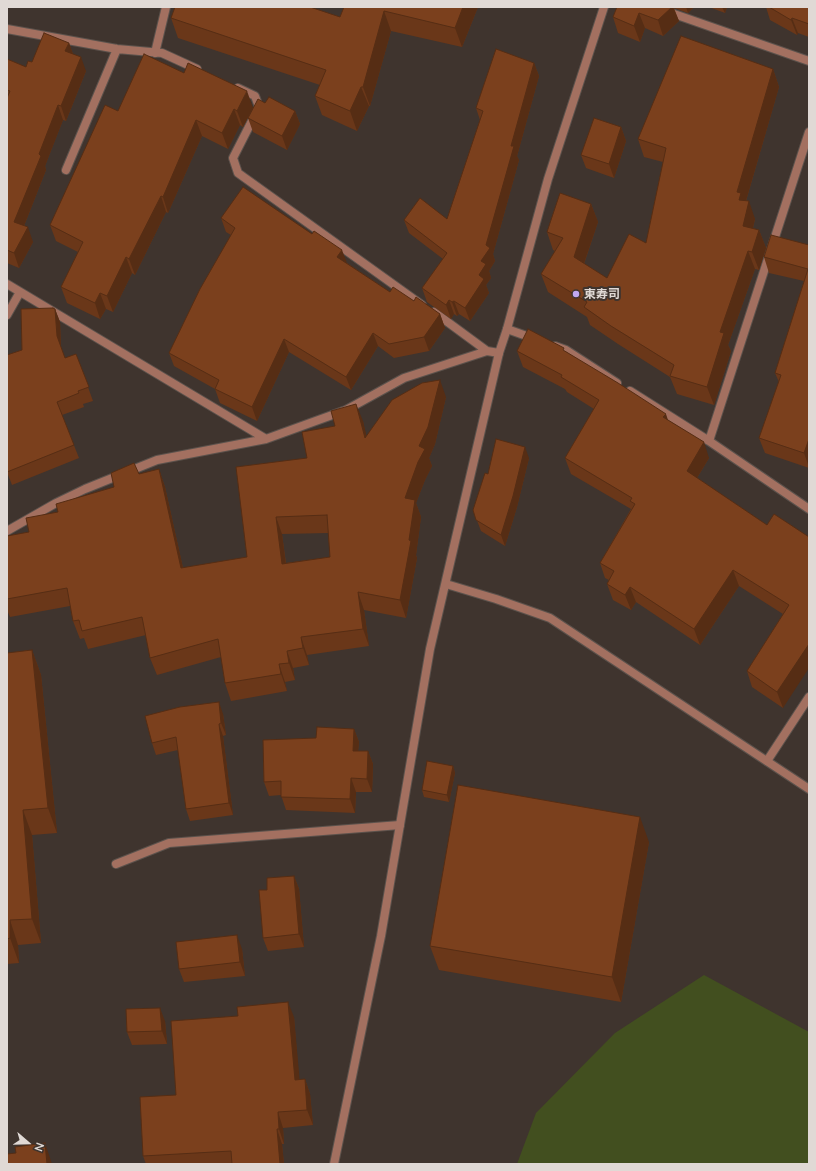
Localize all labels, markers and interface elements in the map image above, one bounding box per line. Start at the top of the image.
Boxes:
place label: 東寿司 [584,287,620,301]
marker: 東寿司 [571,289,581,299]
north arrow [8,1123,48,1163]
text: N [32,1141,47,1153]

